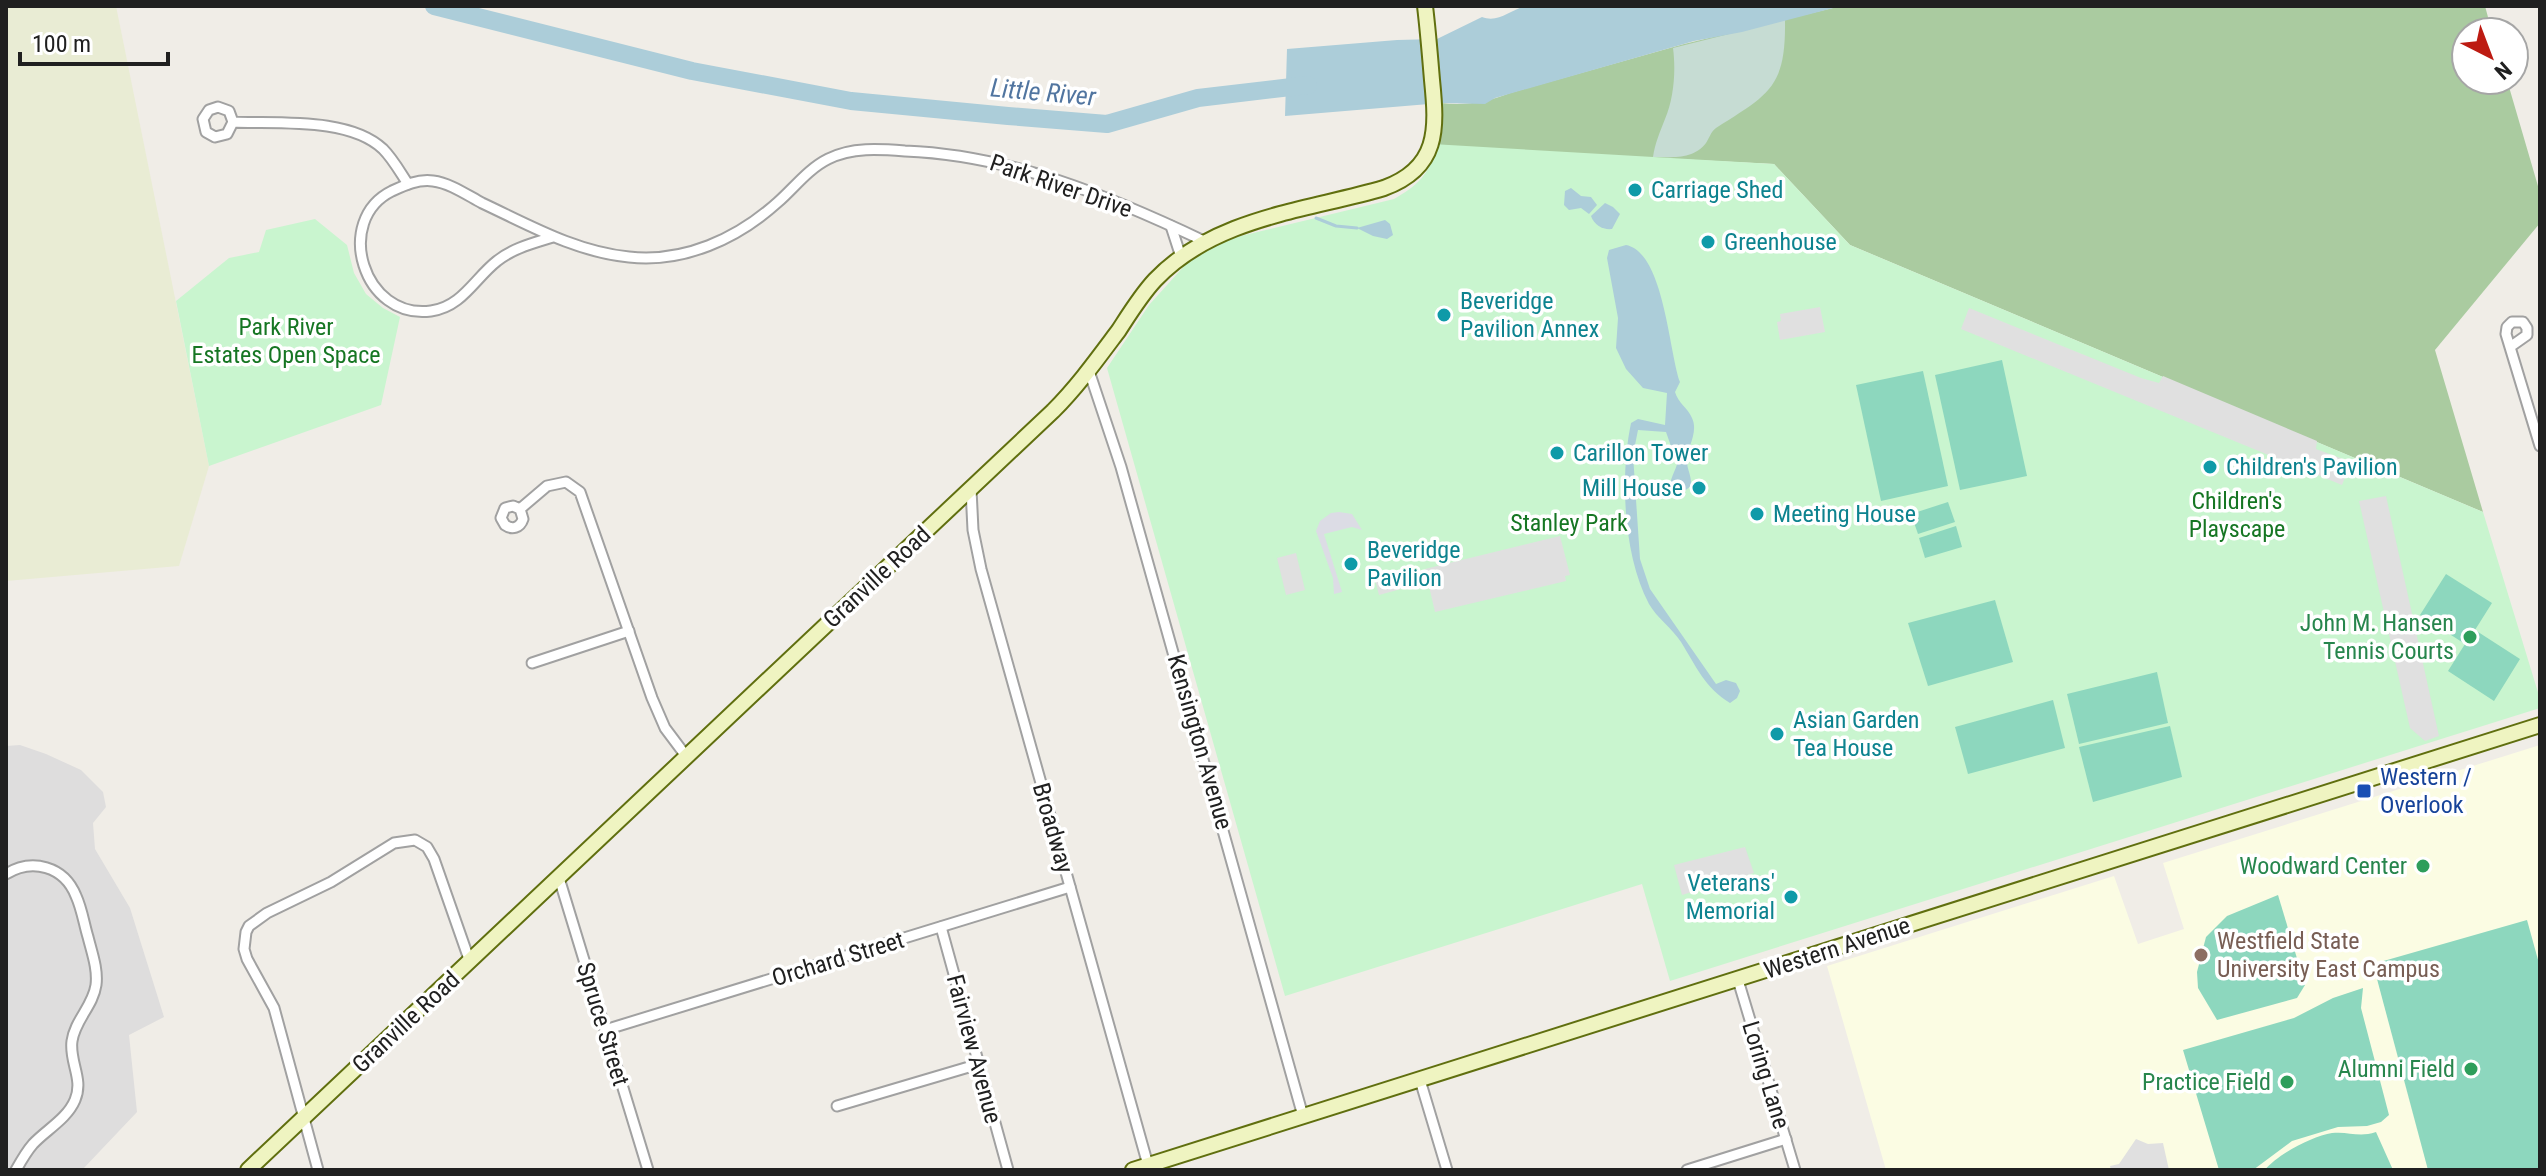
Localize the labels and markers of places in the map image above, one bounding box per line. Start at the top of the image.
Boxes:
place label: Carriage Shed [1651,176,1784,204]
marker: Carriage Shed [1626,181,1644,199]
place label: Greenhouse [1724,228,1837,256]
marker: Greenhouse [1699,233,1717,251]
place label: Beveridge Pavilion Annex [1460,287,1599,343]
marker: Beveridge Pavilion Annex [1435,306,1453,324]
place label: Carillon Tower [1573,439,1708,467]
marker: Carillon Tower [1548,444,1566,462]
place label: Children's Pavilion [2226,453,2398,481]
marker: Children's Pavilion [2201,458,2219,476]
place label: Mill House [1582,474,1683,502]
marker: Mill House [1690,479,1708,497]
place label: Meeting House [1773,500,1916,528]
marker: Meeting House [1748,505,1766,523]
place label: Beveridge Pavilion [1367,536,1460,592]
marker: Beveridge Pavilion [1342,555,1360,573]
place label: John M. Hansen Tennis Courts [2300,609,2454,665]
marker: John M. Hansen Tennis Courts [2461,628,2479,646]
place label: Asian Garden Tea House [1793,706,1919,762]
marker: Asian Garden Tea House [1768,725,1786,743]
place label: Western / Overlook [2380,763,2472,819]
marker: Western / Overlook [2355,782,2373,800]
place label: Woodward Center [2239,852,2407,880]
marker: Woodward Center [2414,857,2432,875]
place label: Veterans' Memorial [1686,869,1775,925]
marker: Veterans' Memorial [1782,888,1800,906]
place label: Westfield State University East Campus [2217,927,2440,983]
marker: Westfield State University East Campus [2192,946,2210,964]
place label: Alumni Field [2338,1055,2455,1083]
marker: Alumni Field [2462,1060,2480,1078]
place label: Practice Field [2142,1068,2271,1096]
marker: Practice Field [2278,1073,2296,1091]

